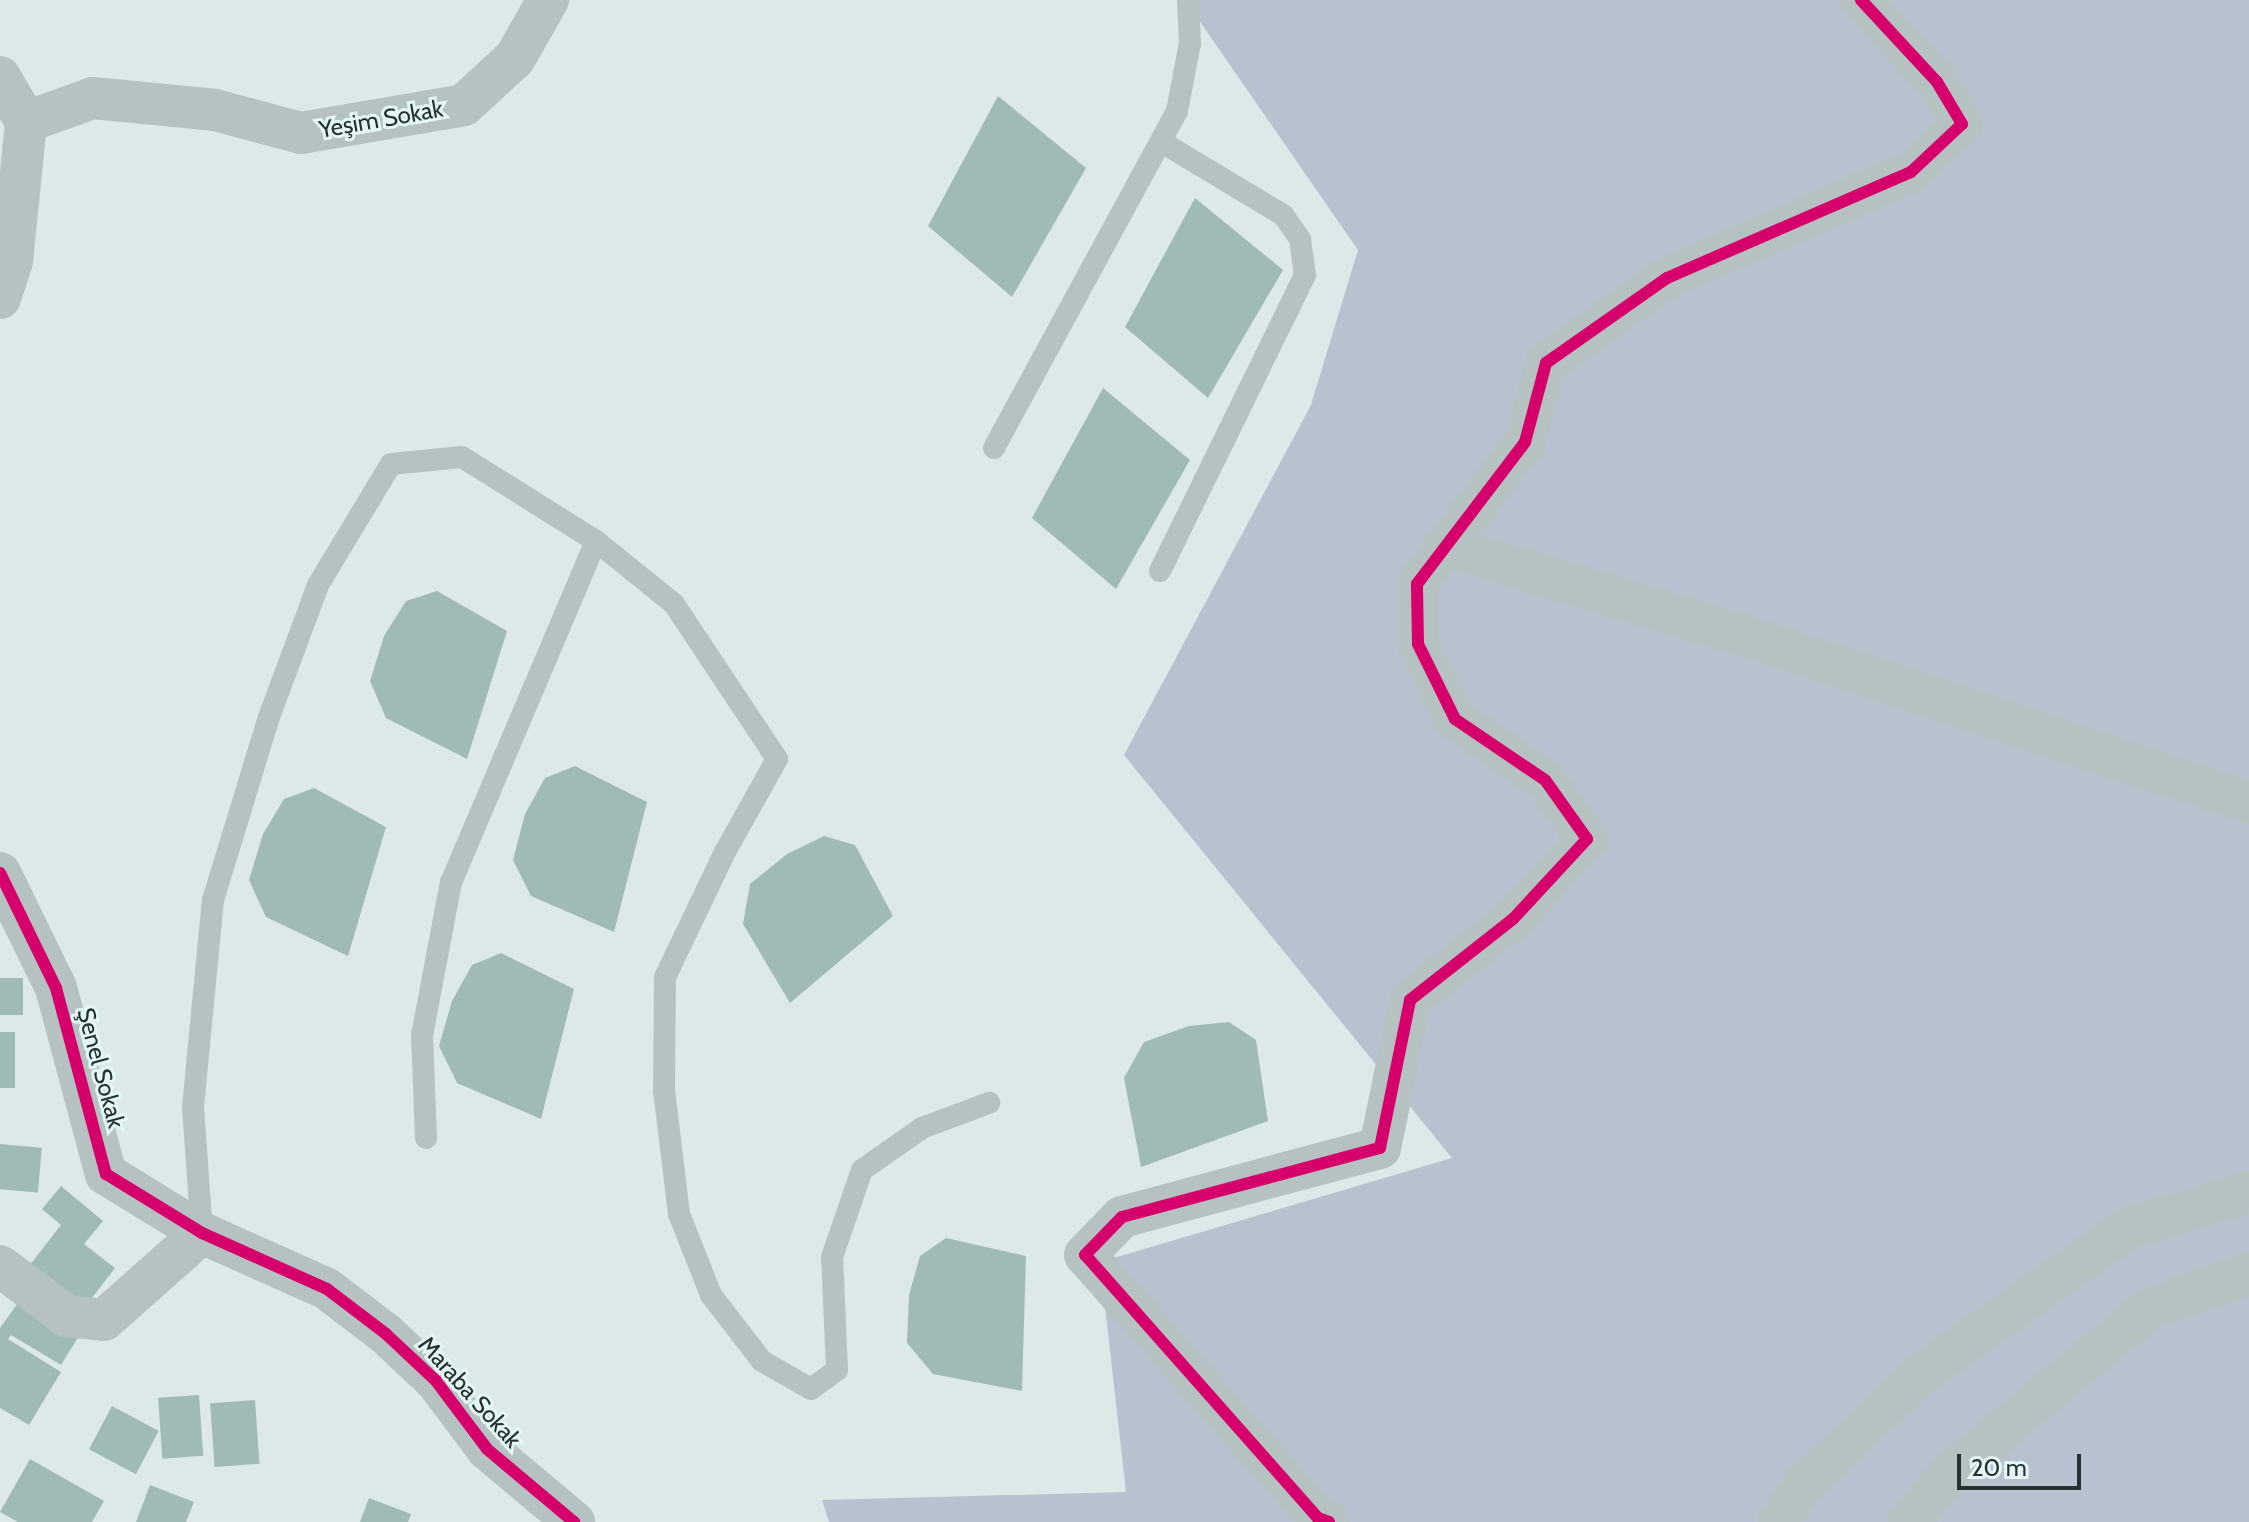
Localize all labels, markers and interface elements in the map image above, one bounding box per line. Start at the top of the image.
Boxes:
street label: Yeşim Sokak [317,94,445,144]
street label: Şenel Sokak [71,1005,131,1131]
street label: Maraba Sokak [412,1330,528,1454]
scale bar [1961,1438,2085,1488]
text: 20 m [1971,1453,2027,1482]

